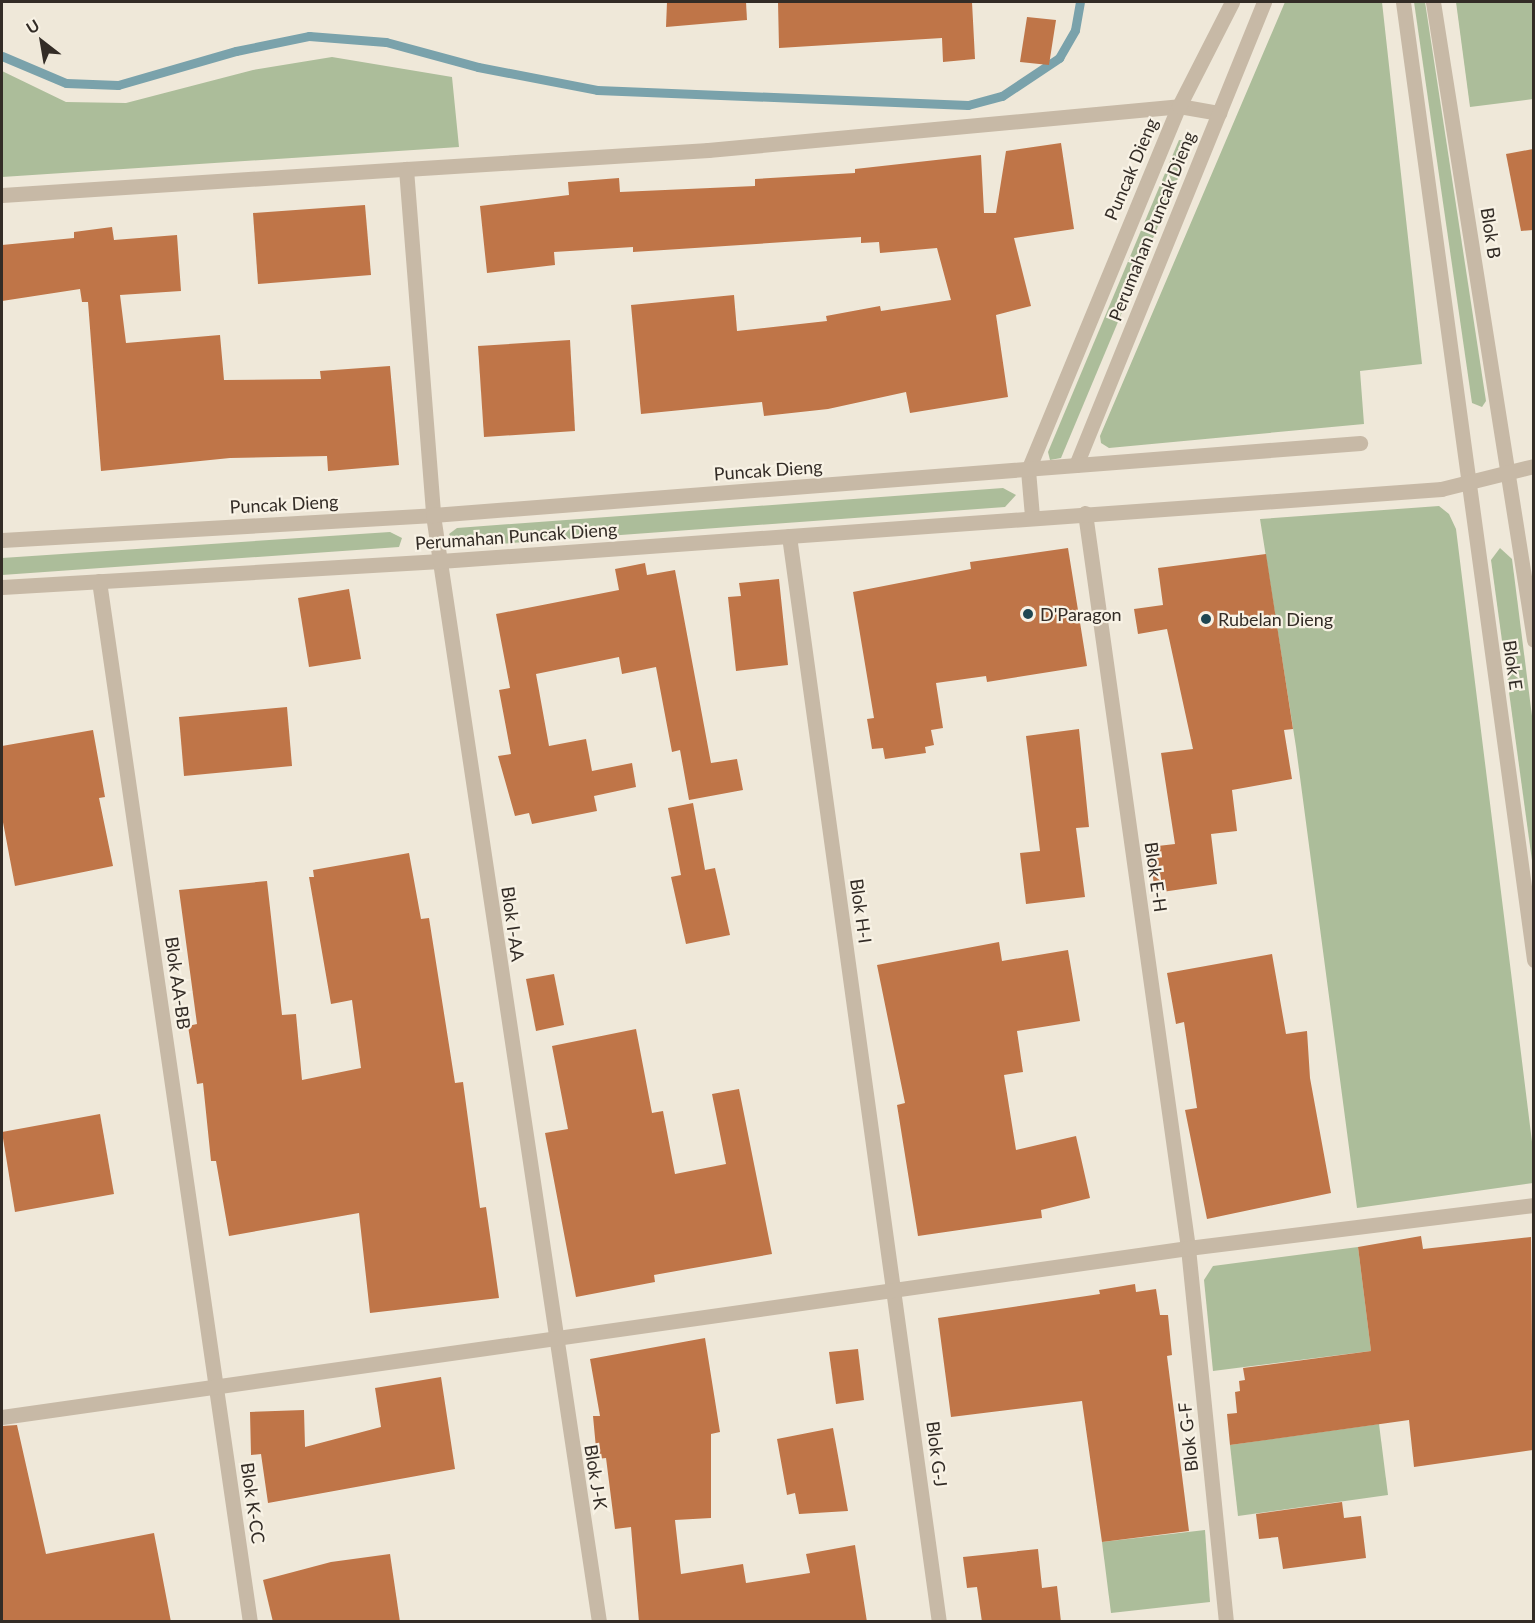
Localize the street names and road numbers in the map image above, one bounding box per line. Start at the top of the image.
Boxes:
street label: Puncak Dieng [1100,115,1162,223]
street label: Perumahan Puncak Dieng [1104,128,1200,324]
street label: Blok B [1476,206,1506,260]
street label: Puncak Dieng [713,455,823,485]
street label: Puncak Dieng [229,490,339,518]
street label: Perumahan Puncak Dieng [414,518,618,554]
street label: Blok E [1499,639,1527,691]
street label: Blok E-H [1140,841,1172,913]
street label: Blok H-I [846,877,876,945]
street label: Blok I-AA [497,885,529,963]
street label: Blok AA-BB [161,935,195,1031]
street label: Blok G-F [1174,1401,1202,1473]
street label: Blok G-J [922,1420,952,1488]
street label: Blok J-K [580,1443,612,1511]
street label: Blok K-CC [237,1461,269,1545]

